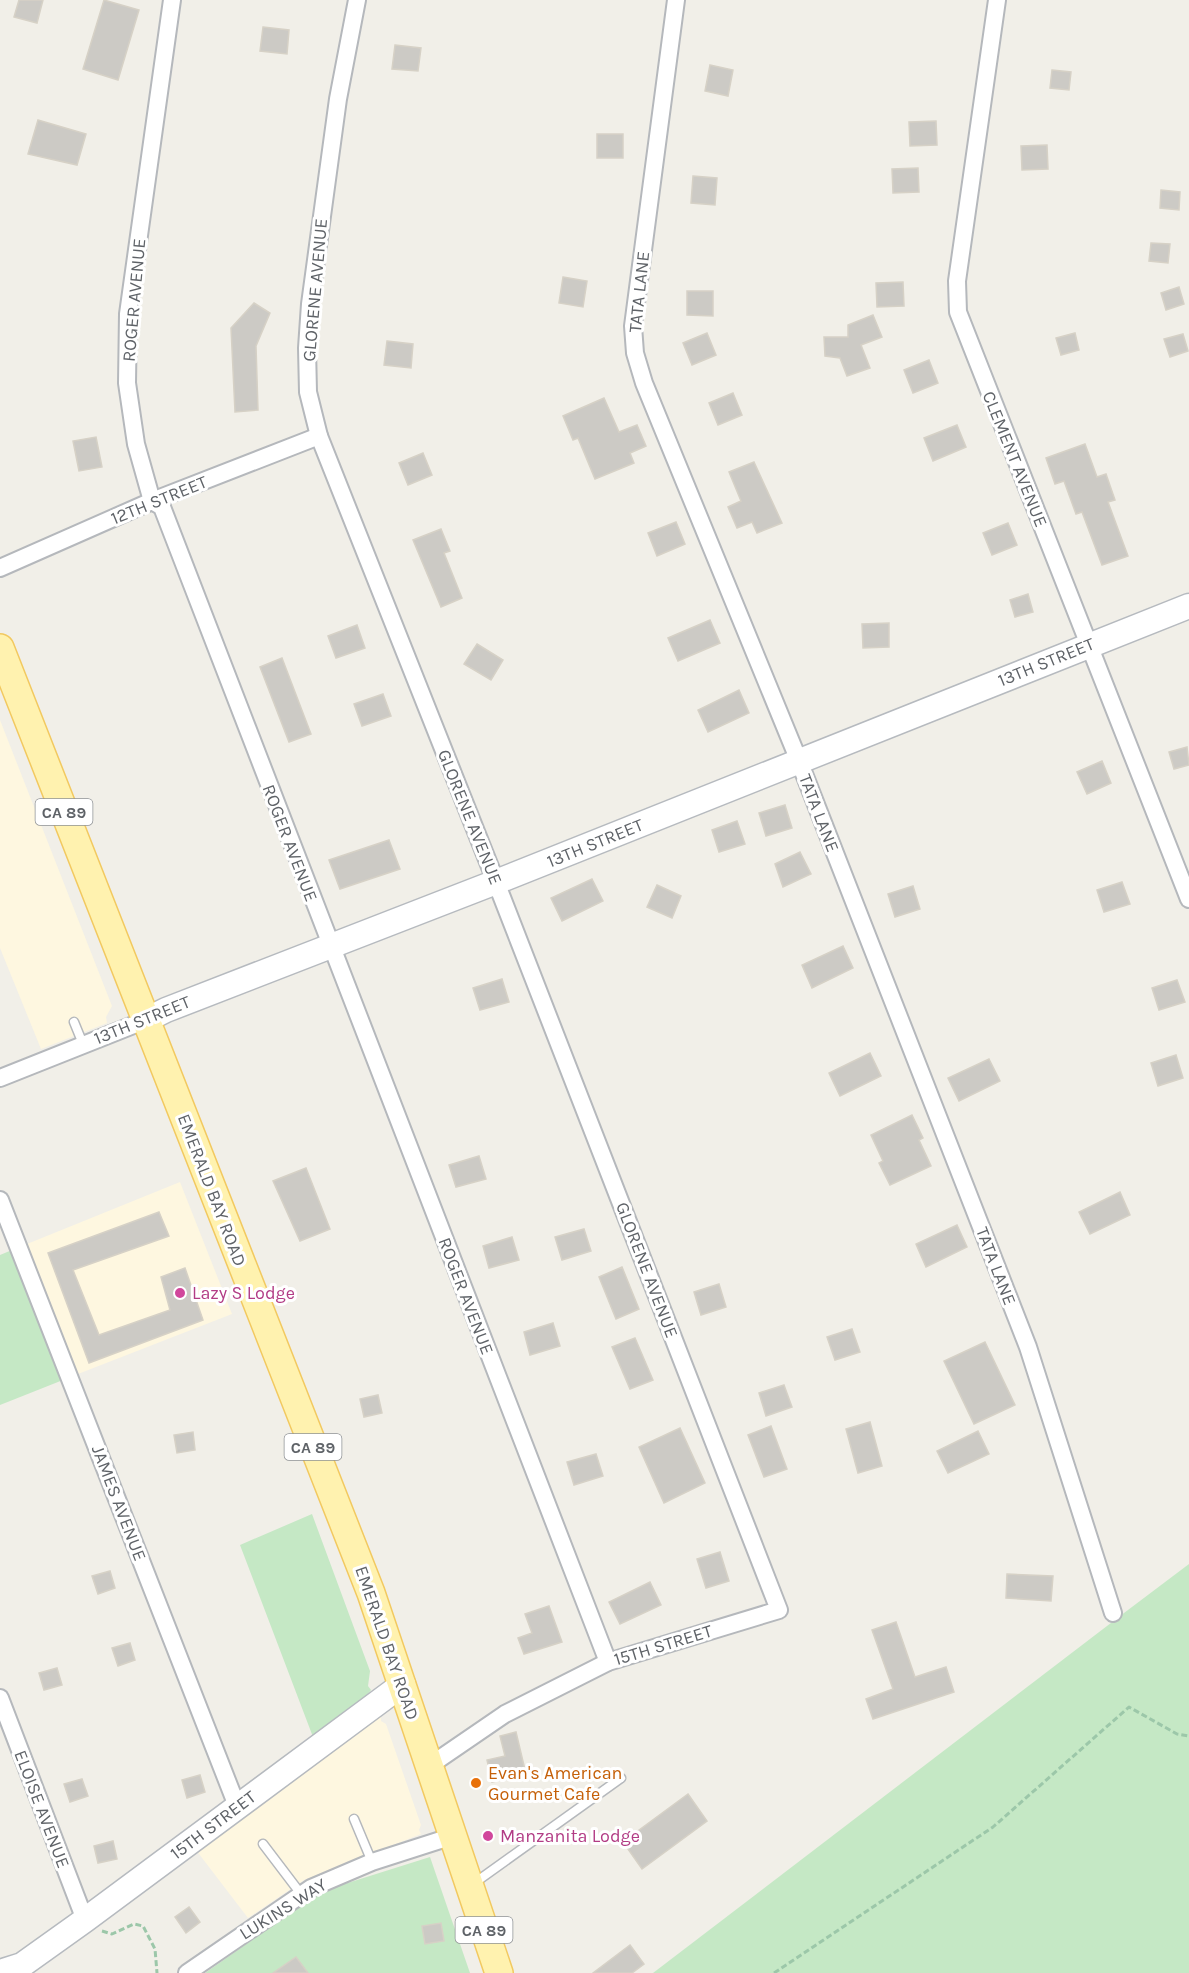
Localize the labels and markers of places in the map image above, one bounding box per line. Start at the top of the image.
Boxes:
place label: Lazy S Lodge [192,1282,295,1304]
marker: Lazy S Lodge [173,1286,187,1300]
place label: Evan's American Gourmet Cafe [488,1762,622,1805]
marker: Evan's American Gourmet Cafe [469,1776,483,1790]
place label: Manzanita Lodge [500,1825,640,1847]
marker: Manzanita Lodge [481,1829,495,1843]

